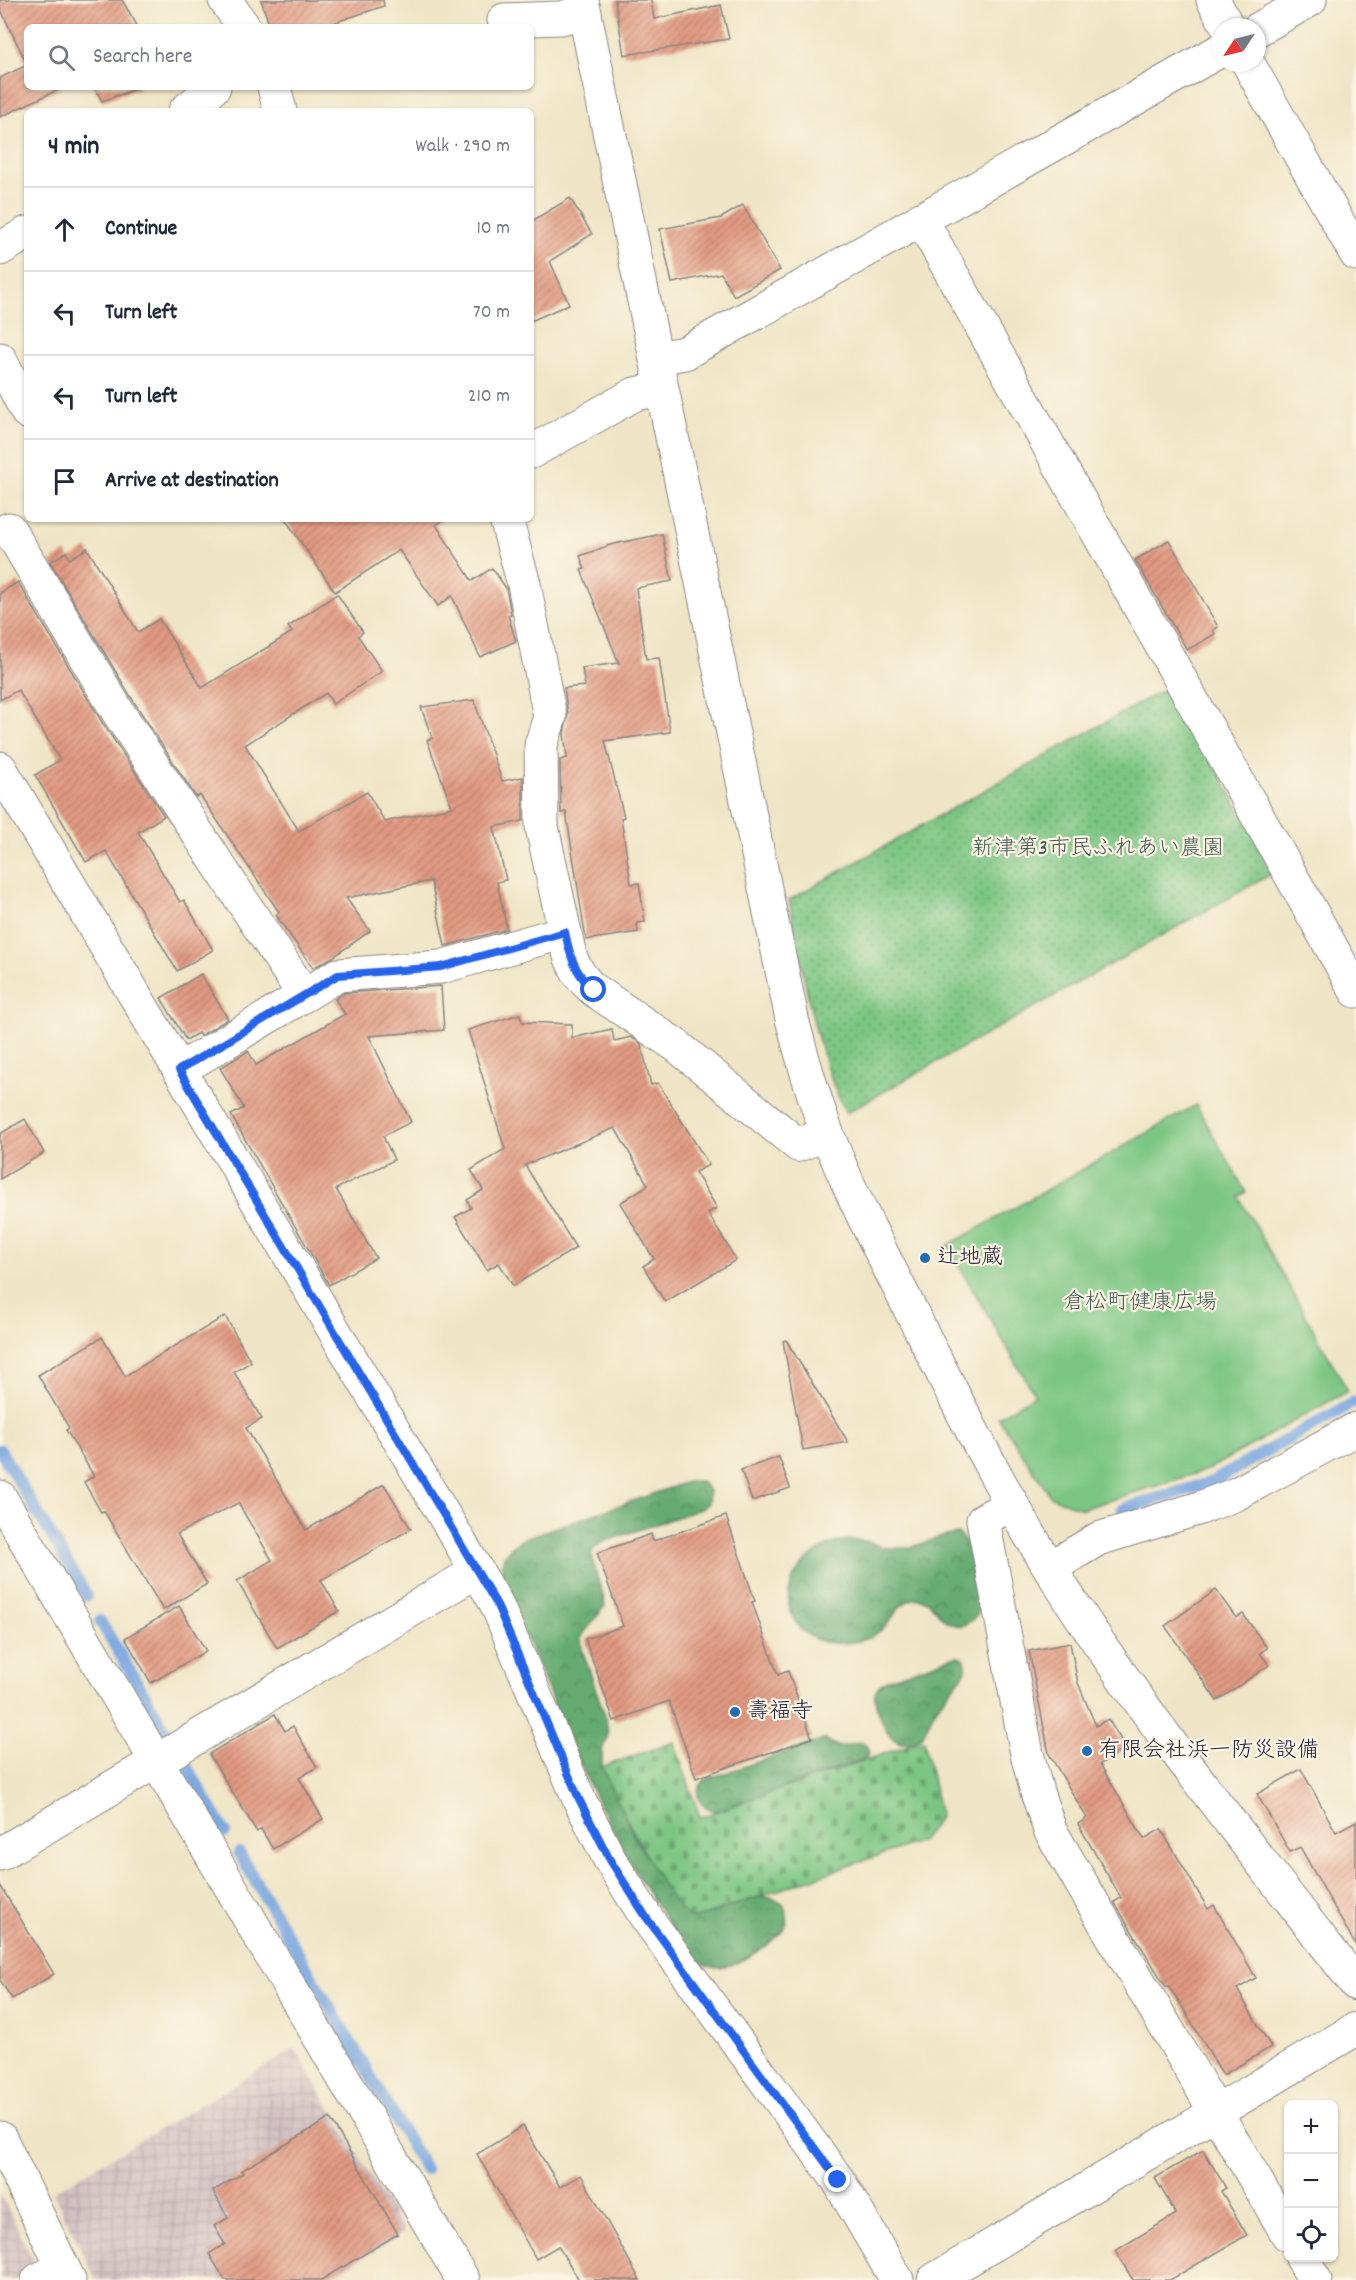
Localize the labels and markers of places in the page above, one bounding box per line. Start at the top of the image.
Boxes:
place label: 辻地蔵 [937,1243,1003,1274]
marker: 辻地蔵 [918,1251,932,1265]
place label: 壽福寺 [747,1697,813,1728]
marker: 壽福寺 [728,1705,742,1719]
place label: 有限会社浜一防災設備 [1099,1736,1319,1767]
marker: 有限会社浜一防災設備 [1080,1744,1094,1758]

